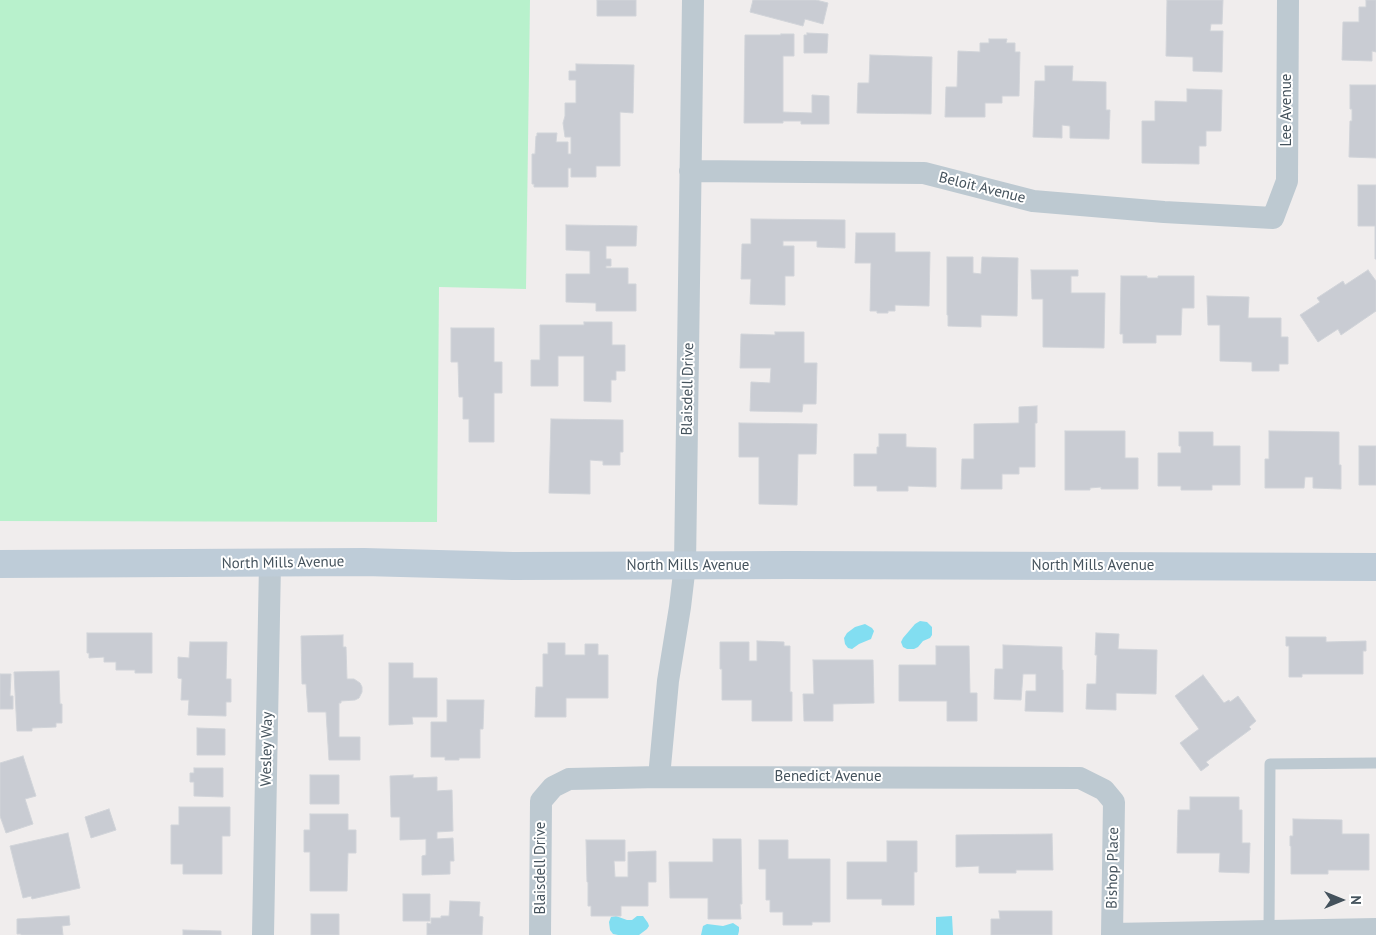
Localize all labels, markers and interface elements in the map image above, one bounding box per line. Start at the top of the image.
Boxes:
street label: Lee Avenue [1278,74,1296,146]
street label: Beloit Avenue [937,169,1027,207]
street label: Blaisdell Drive [678,342,698,436]
street label: North Mills Avenue [221,553,345,573]
street label: North Mills Avenue [627,557,749,575]
street label: North Mills Avenue [1032,557,1154,575]
street label: Wesley Way [257,712,277,786]
street label: Benedict Avenue [775,768,881,786]
street label: Blaisdell Drive [532,822,550,914]
street label: Bishop Place [1103,827,1123,909]
north arrow [1316,875,1366,925]
text: N [1347,895,1365,905]

